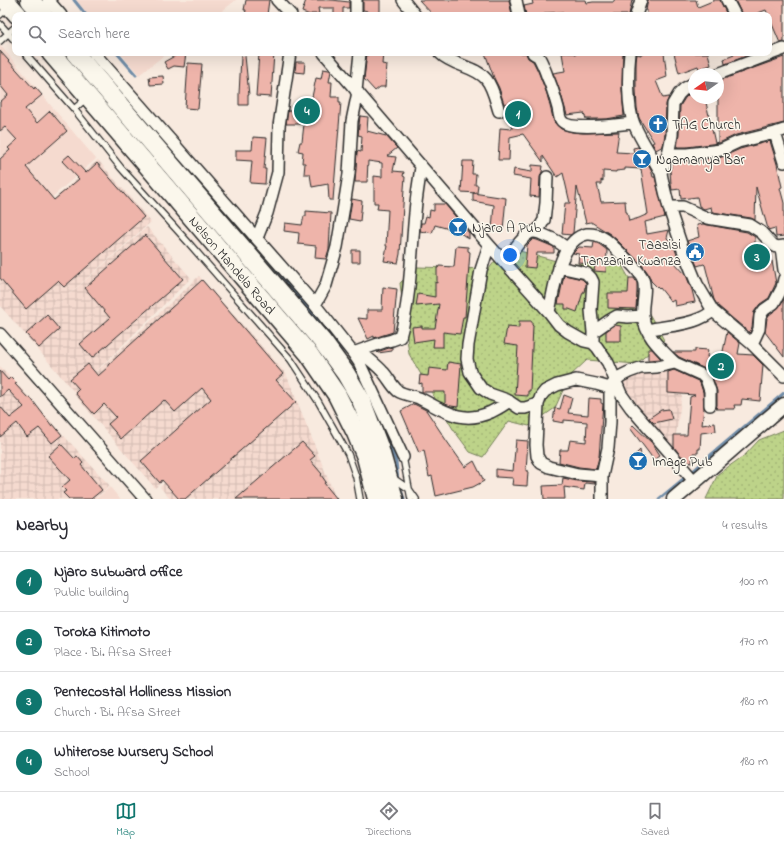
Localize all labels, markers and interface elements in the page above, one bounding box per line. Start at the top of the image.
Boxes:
search box [12,12,772,56]
icon: search [26,23,48,45]
text: Search here [58,23,130,45]
north arrow [688,68,724,104]
pin: 4 [294,96,320,126]
pin: 1 [505,99,531,129]
church icon: TAG Church [647,113,669,135]
place label: TAG Church [672,115,740,136]
bar icon: Ngamanya Bar [631,148,653,170]
place label: Ngamanya Bar [656,150,745,172]
street label: Nelson Mandela Road [183,212,280,320]
bar icon: Njaro A Pub [447,216,469,238]
place label: Njaro A Pub [472,218,542,239]
place label: Taasisi Tanzania Kwanza [581,235,681,272]
public building icon: Taasisi Tanzania Kwanza [684,241,706,263]
pin: 3 [744,242,770,272]
your location [500,245,520,265]
pin: 2 [708,351,734,381]
bar icon: Image Pub [627,450,649,472]
place label: Image Pub [652,452,713,474]
text: Nearby [16,513,68,538]
text: 4 results [722,516,768,535]
text: Njaro subward office [54,561,182,583]
text: 1 [27,572,31,591]
text: 100 m [739,572,768,591]
text: Public building [54,583,129,602]
text: Toroka Kitimoto [54,621,150,643]
text: 2 [26,632,32,651]
text: 170 m [740,632,768,651]
text: Place · Bi. Afsa Street [54,643,172,662]
text: Pentecostal Holliness Mission [54,681,231,703]
text: 3 [26,692,32,711]
text: 180 m [740,692,768,711]
text: Church · Bi. Afsa Street [54,703,181,722]
text: Whiterose Nursery School [54,741,213,763]
text: 4 [26,752,32,771]
text: 180 m [740,752,768,771]
text: School [54,763,90,782]
tab: Map [115,800,137,840]
tab: Directions [366,800,411,840]
tab: Saved [641,800,669,840]

